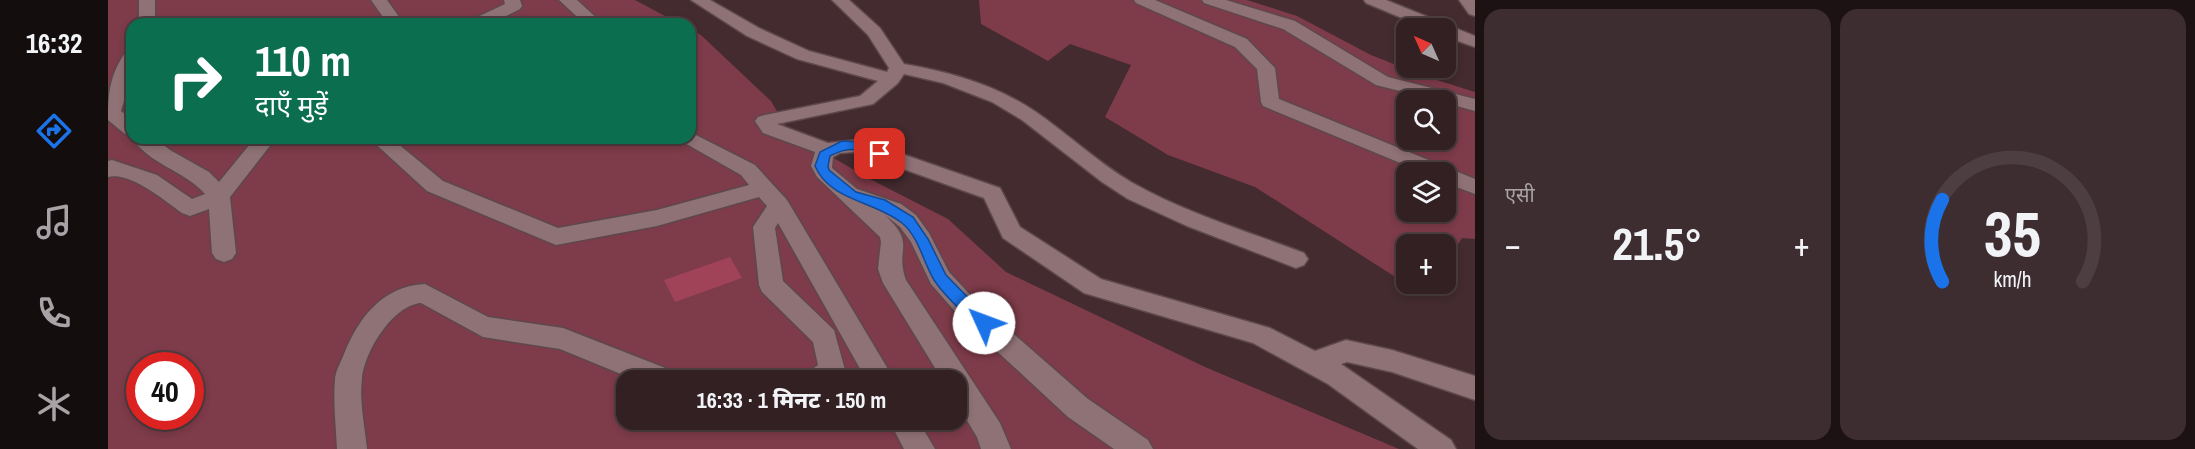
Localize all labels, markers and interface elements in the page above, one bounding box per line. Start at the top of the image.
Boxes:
north arrow [1396,18,1456,78]
map controls [1396,18,1456,294]
text: 16:32 [26,25,82,61]
text: 110 m [255,33,351,89]
icon: right [156,42,234,120]
text: दाएँ मुड़ें [255,87,328,123]
button: search [1396,90,1456,150]
icon: directions [33,110,75,152]
pin [854,128,905,179]
icon: arrive [863,137,896,170]
button: layers [1396,162,1456,222]
text: एसी [1505,181,1535,208]
text: 35 [1984,191,2041,275]
icon: music [33,201,75,243]
text: 21.5° [1612,213,1702,274]
text: − [1505,222,1521,266]
text: + [1794,222,1809,266]
button: + [1396,234,1456,294]
text: km/h [1994,265,2032,294]
position arrow [952,291,1016,355]
icon: phone [33,292,75,334]
speed limit sign: 40 [126,352,204,430]
icon: climate [33,383,75,425]
text: 16:33 · 1 मिनट · 150 m [697,385,886,415]

